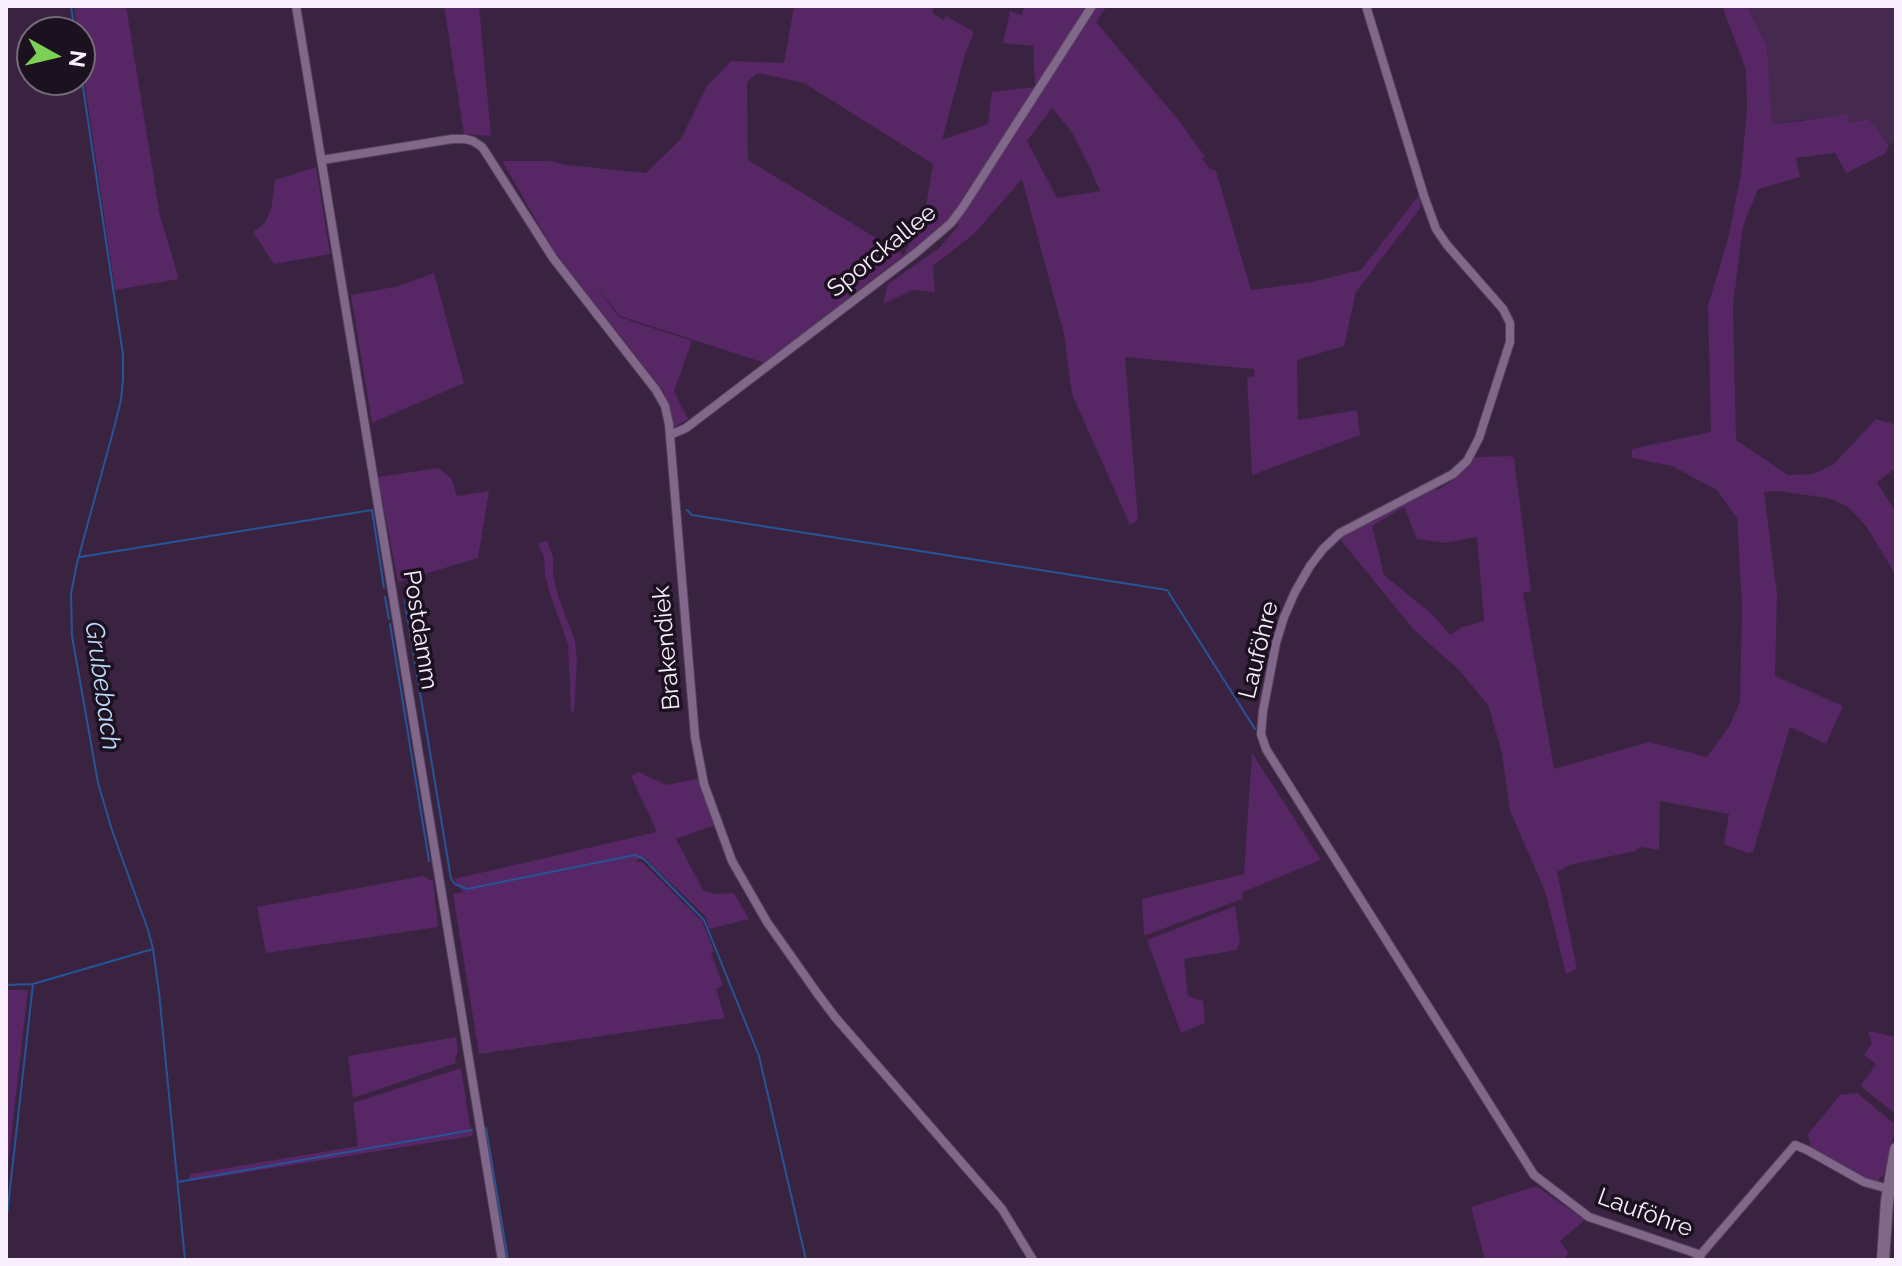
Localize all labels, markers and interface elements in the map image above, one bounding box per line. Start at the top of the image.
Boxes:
north arrow [16,16,96,96]
text: N [64,49,92,69]
street label: Sporckallee [822,198,942,304]
street label: Postdamm [396,568,444,692]
street label: Brakendiek [647,585,687,711]
street label: Lauföhre [1233,598,1285,702]
water label: Grubebach [78,619,126,753]
street label: Lauföhre [1593,1182,1697,1244]

